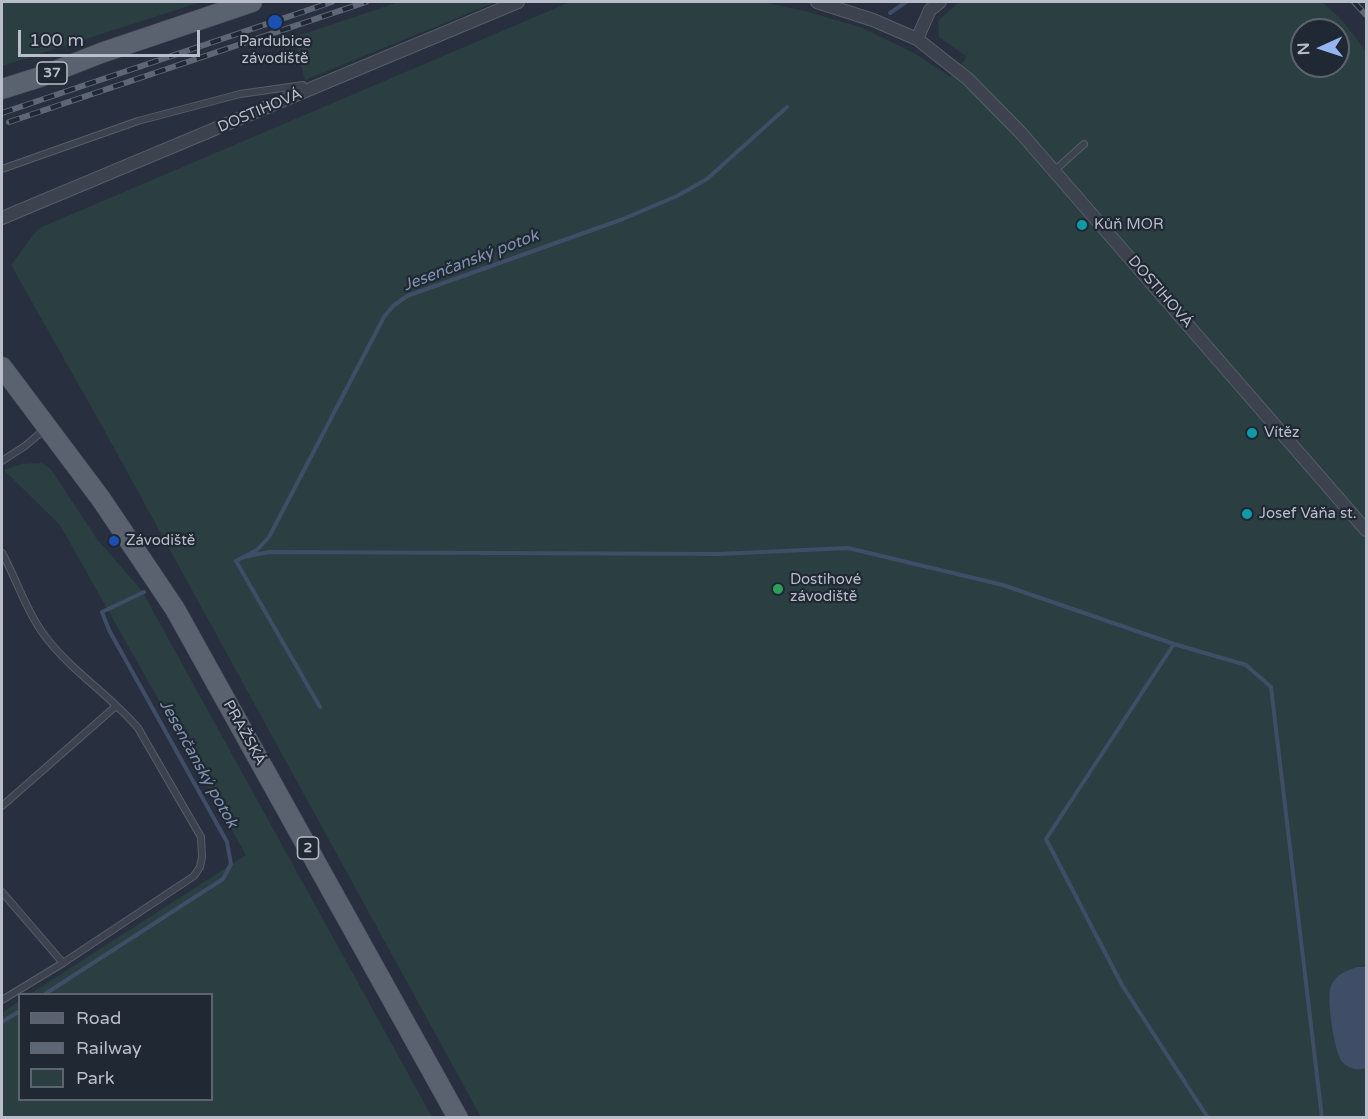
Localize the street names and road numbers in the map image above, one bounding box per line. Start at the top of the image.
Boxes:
road number: 37 [37,62,67,84]
street label: DOSTIHOVÁ [215,85,305,137]
street label: DOSTIHOVÁ [1124,252,1196,332]
street label: PRAŽSKÁ [219,697,269,769]
road number: 2 [298,837,318,859]

